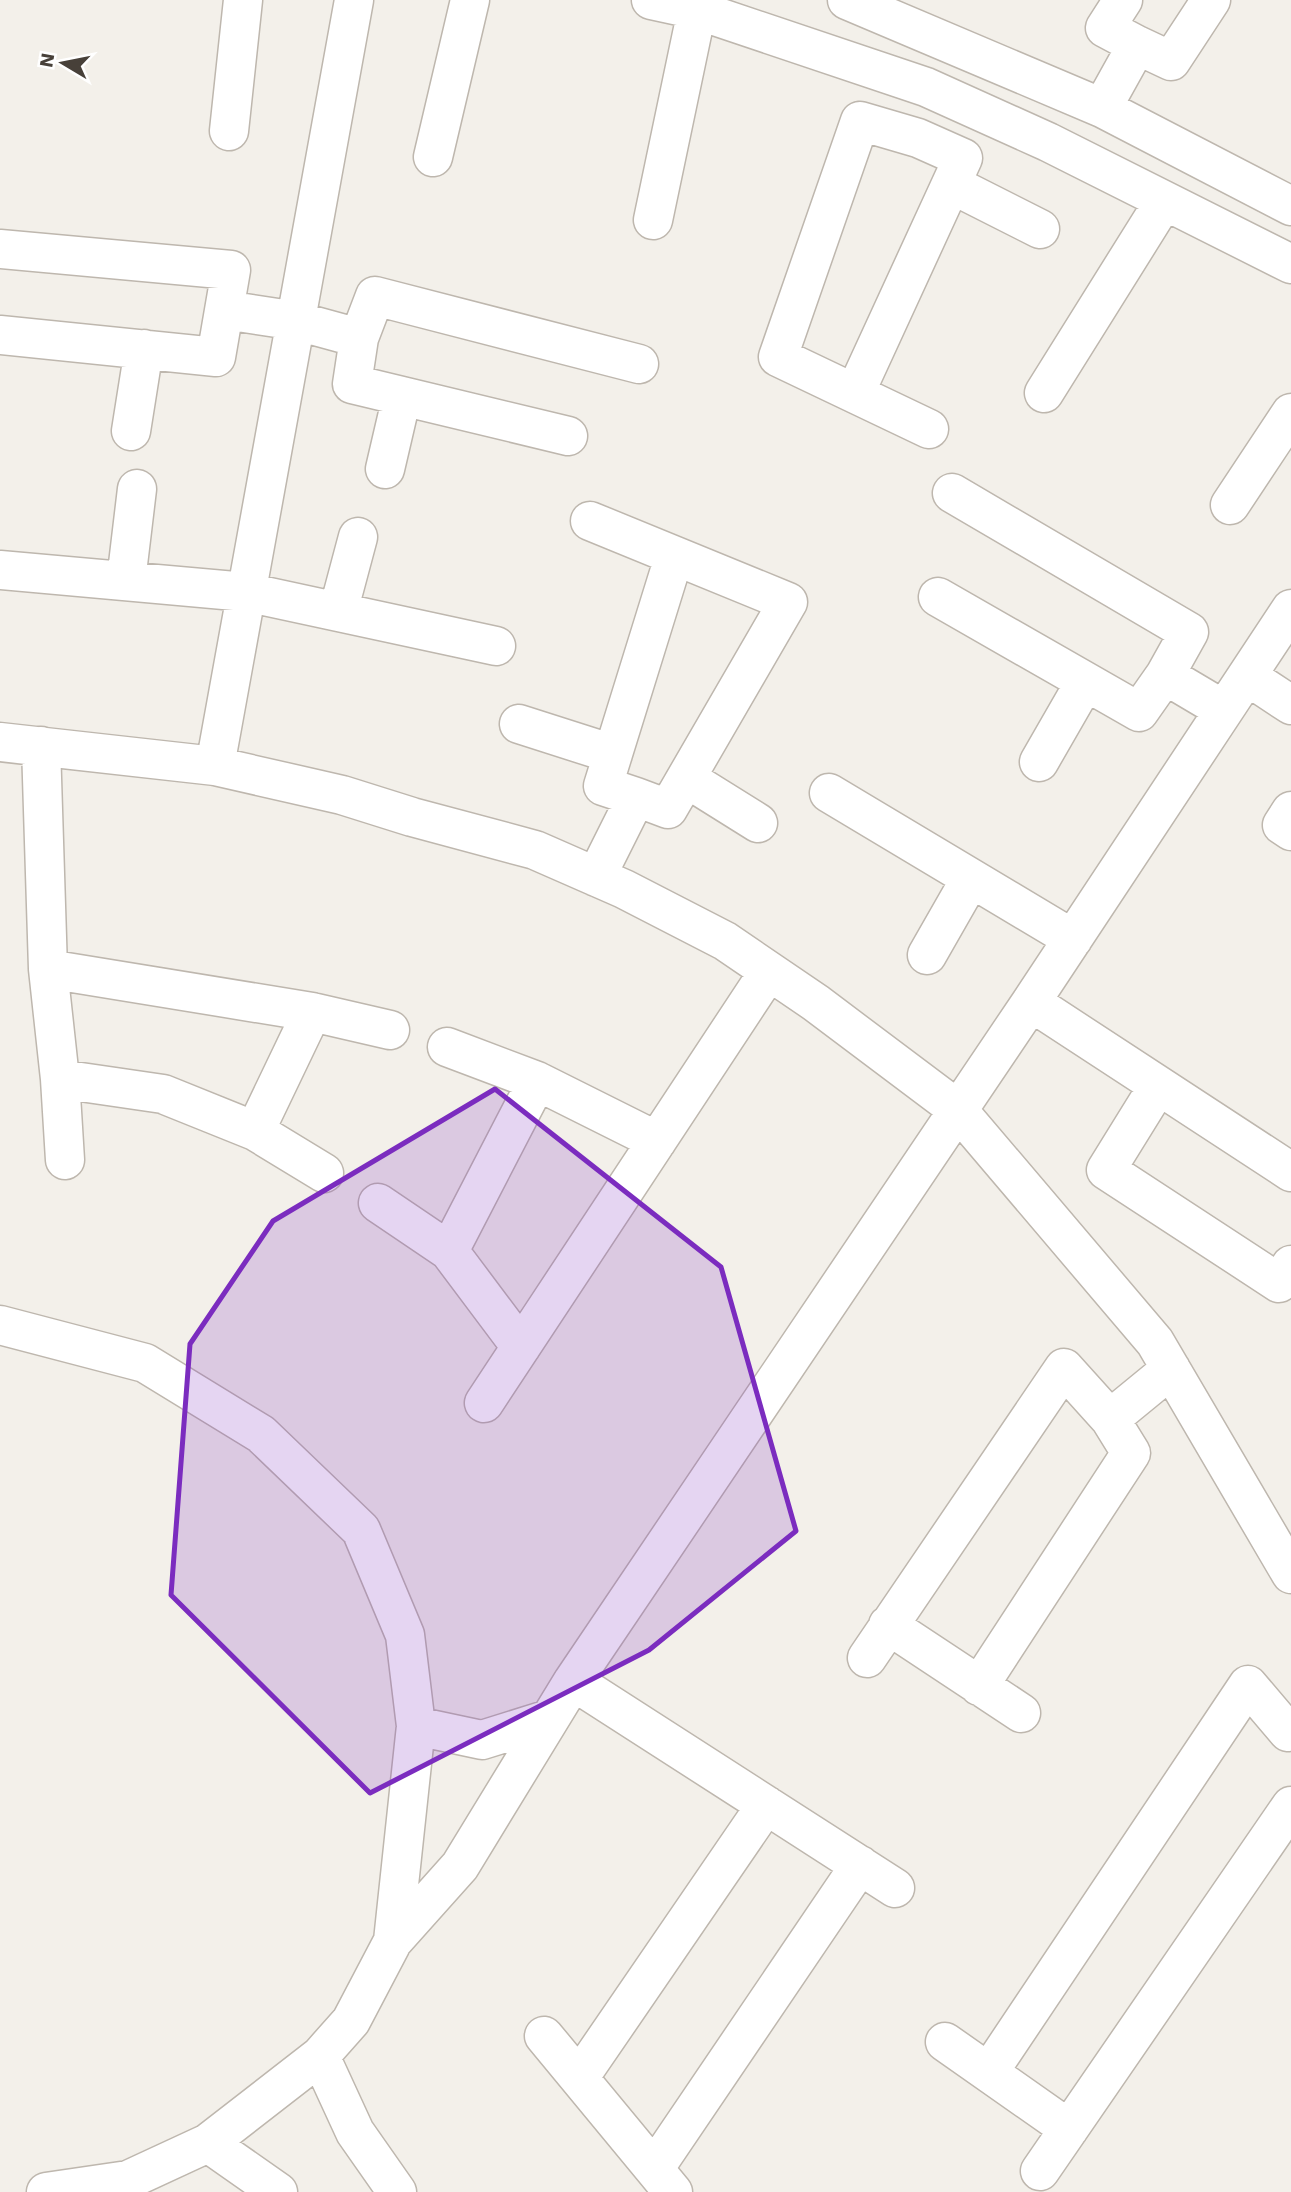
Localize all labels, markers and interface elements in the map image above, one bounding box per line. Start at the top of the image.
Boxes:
north arrow [28,28,98,98]
text: N [34,51,59,69]

